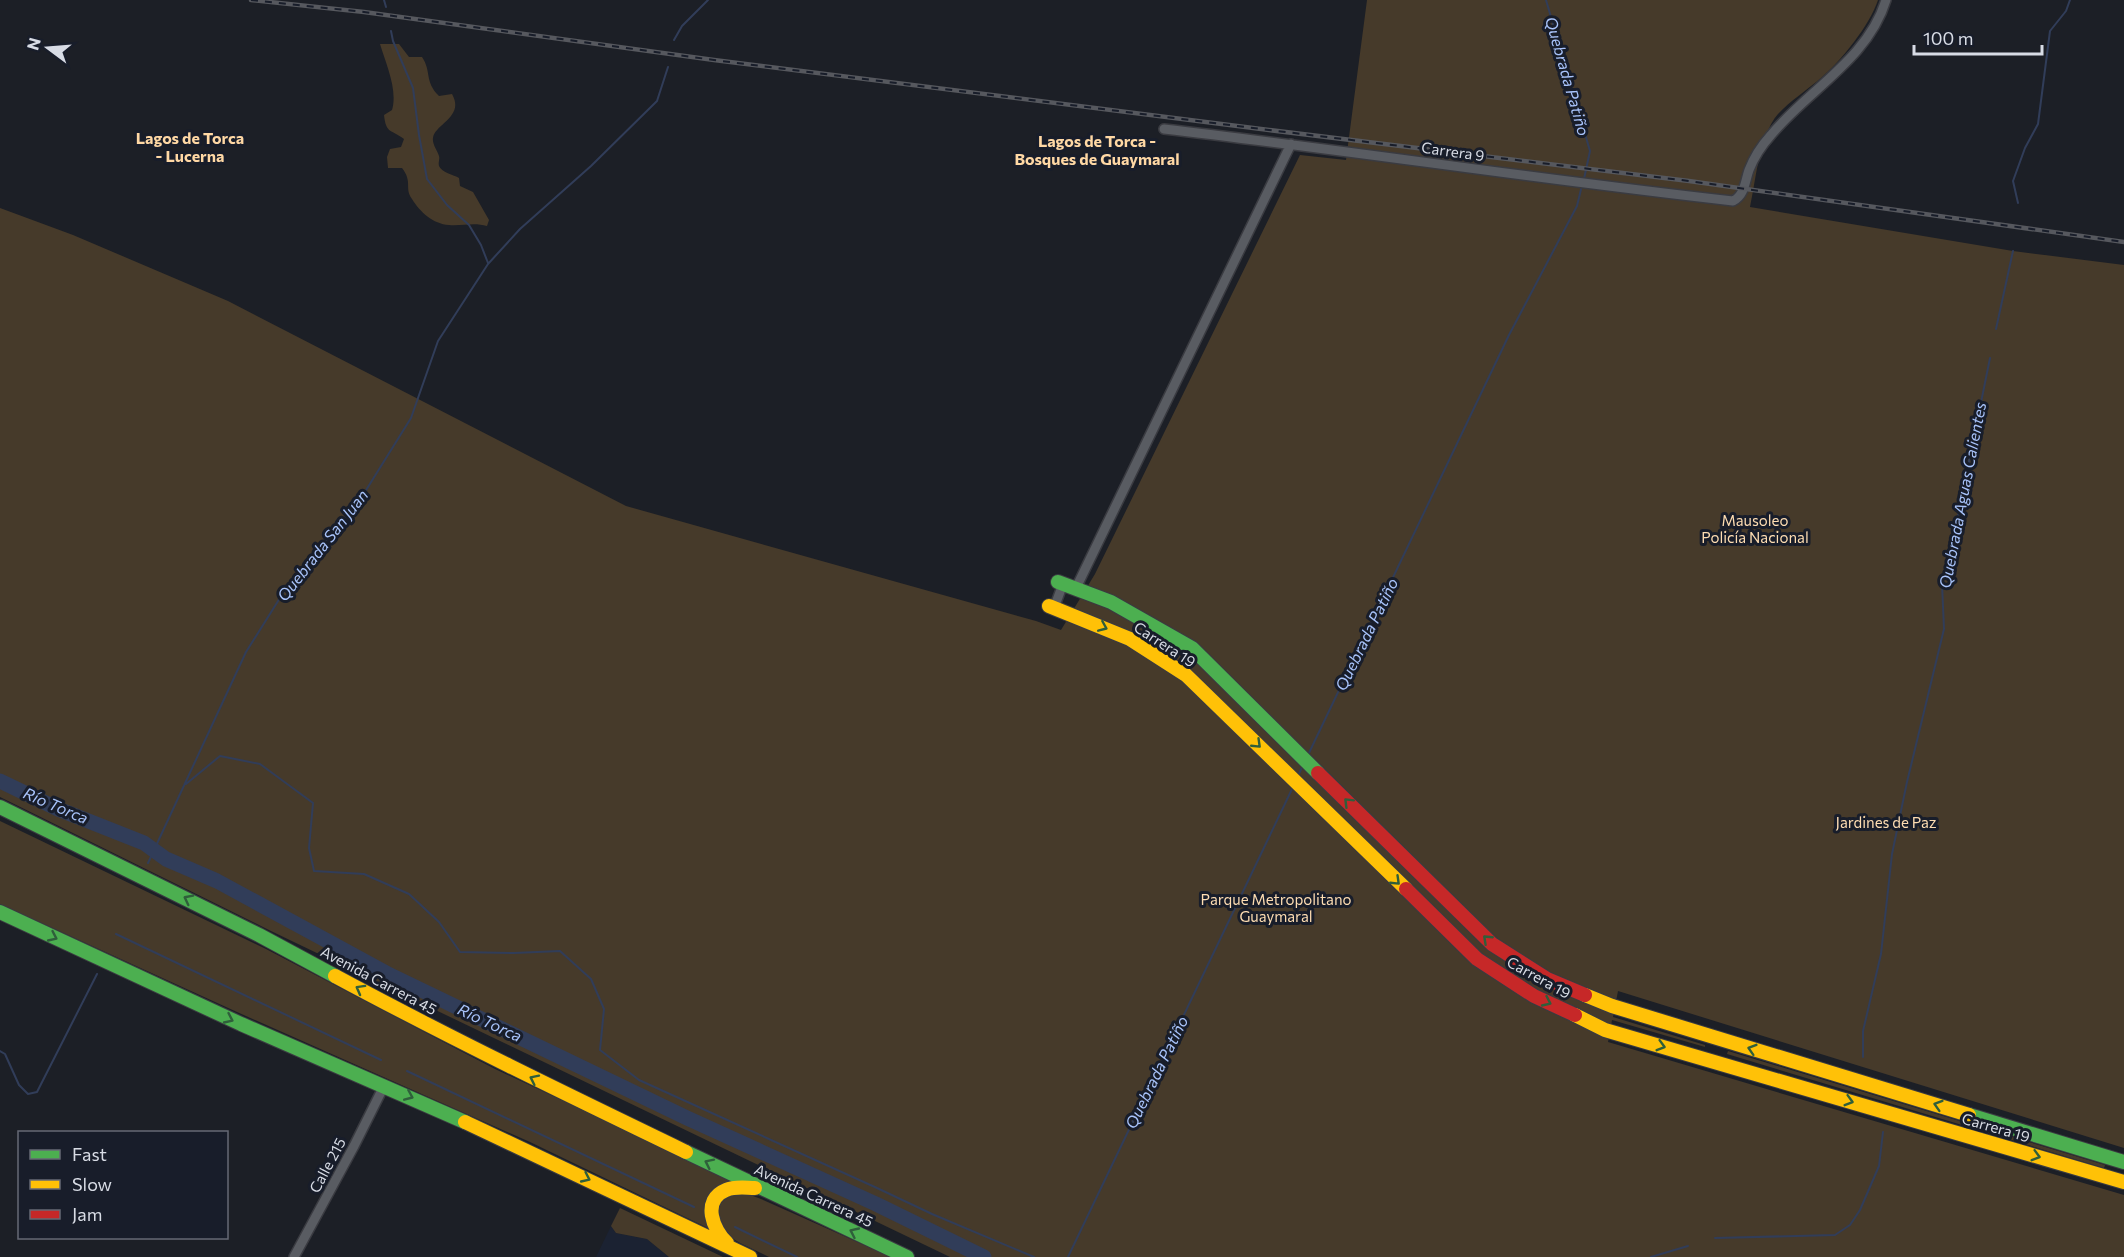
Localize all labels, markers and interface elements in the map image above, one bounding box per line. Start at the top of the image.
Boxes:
water label: Quebrada Patiño [1542,14,1594,138]
north arrow [18,18,78,78]
scale bar [1914,18,2042,56]
text: 100 m [1923,27,1973,49]
text: N [22,35,44,52]
district label: Lagos de Torca - Lucerna [136,128,244,165]
district label: Lagos de Torca - Bosques de Guaymaral [1014,131,1180,168]
street label: Carrera 9 [1420,138,1486,164]
water label: Quebrada Aguas Calientes [1935,400,1989,590]
water label: Quebrada San Juan [273,485,371,605]
park label: Mausoleo Policía Nacional [1701,511,1809,546]
water label: Quebrada Patiño [1331,575,1401,693]
street label: Carrera 19 [1131,617,1199,671]
one-way arrow [1097,620,1108,632]
one-way arrow [1249,737,1260,748]
water label: Río Torca [21,783,91,827]
one-way arrow [1345,798,1355,809]
park label: Jardines de Paz [1836,813,1936,831]
one-way arrow [1389,873,1400,884]
park label: Parque Metropolitano Guaymaral [1201,890,1352,925]
one-way arrow [183,895,194,906]
one-way arrow [46,929,57,941]
one-way arrow [1484,935,1494,946]
street label: Avenida Carrera 45 [318,942,440,1018]
street label: Carrera 19 [1504,952,1574,1002]
one-way arrow [356,985,367,996]
one-way arrow [1541,995,1552,1007]
water label: Río Torca [455,999,525,1045]
one-way arrow [223,1012,234,1024]
water label: Quebrada Patiño [1121,1013,1191,1131]
one-way arrow [1655,1039,1666,1051]
one-way arrow [1747,1044,1758,1056]
one-way arrow [529,1074,540,1086]
one-way arrow [402,1089,413,1101]
one-way arrow [1843,1094,1853,1106]
one-way arrow [1933,1100,1944,1112]
street label: Carrera 19 [1960,1109,2032,1145]
legend [18,1131,228,1239]
street label: Calle 215 [305,1134,349,1196]
text: Fast [72,1143,107,1165]
one-way arrow [2030,1149,2041,1161]
one-way arrow [705,1158,716,1170]
street label: Avenida Carrera 45 [752,1160,876,1230]
one-way arrow [579,1170,590,1182]
text: Slow [72,1173,112,1195]
text: Jam [72,1203,102,1225]
one-way arrow [850,1228,861,1240]

